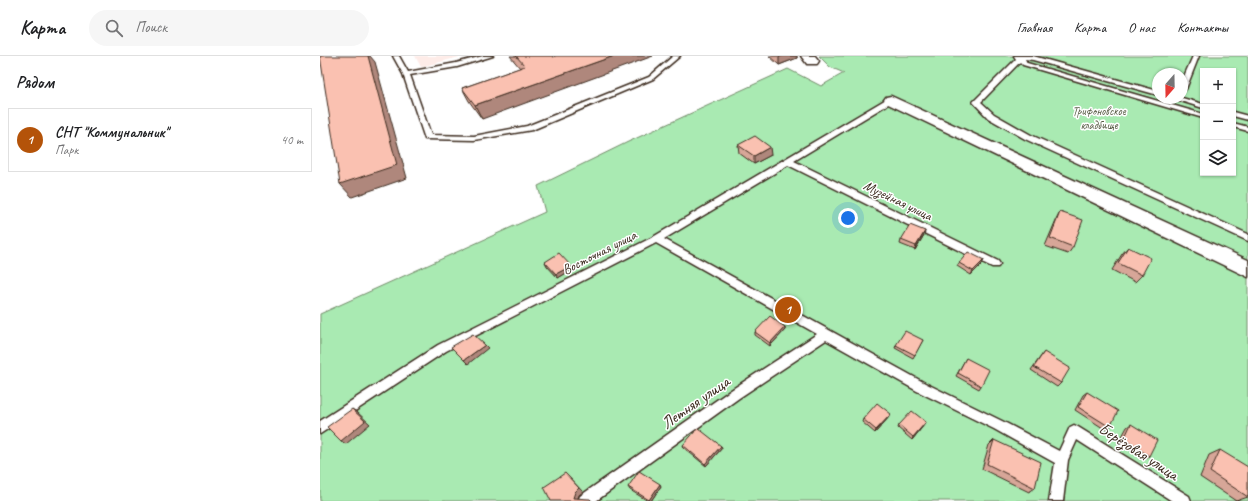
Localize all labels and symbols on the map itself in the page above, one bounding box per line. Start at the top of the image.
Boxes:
north arrow [1152,68,1188,104]
park label: Трифоновское кладбище [1072,103,1127,133]
street label: Музейная улица [861,177,936,225]
your location [838,208,858,228]
street label: Восточная улица [559,226,640,278]
pin: 1 [775,295,801,325]
street label: Летняя улица [657,370,735,434]
street label: Берёзовая улица [1094,418,1184,487]

